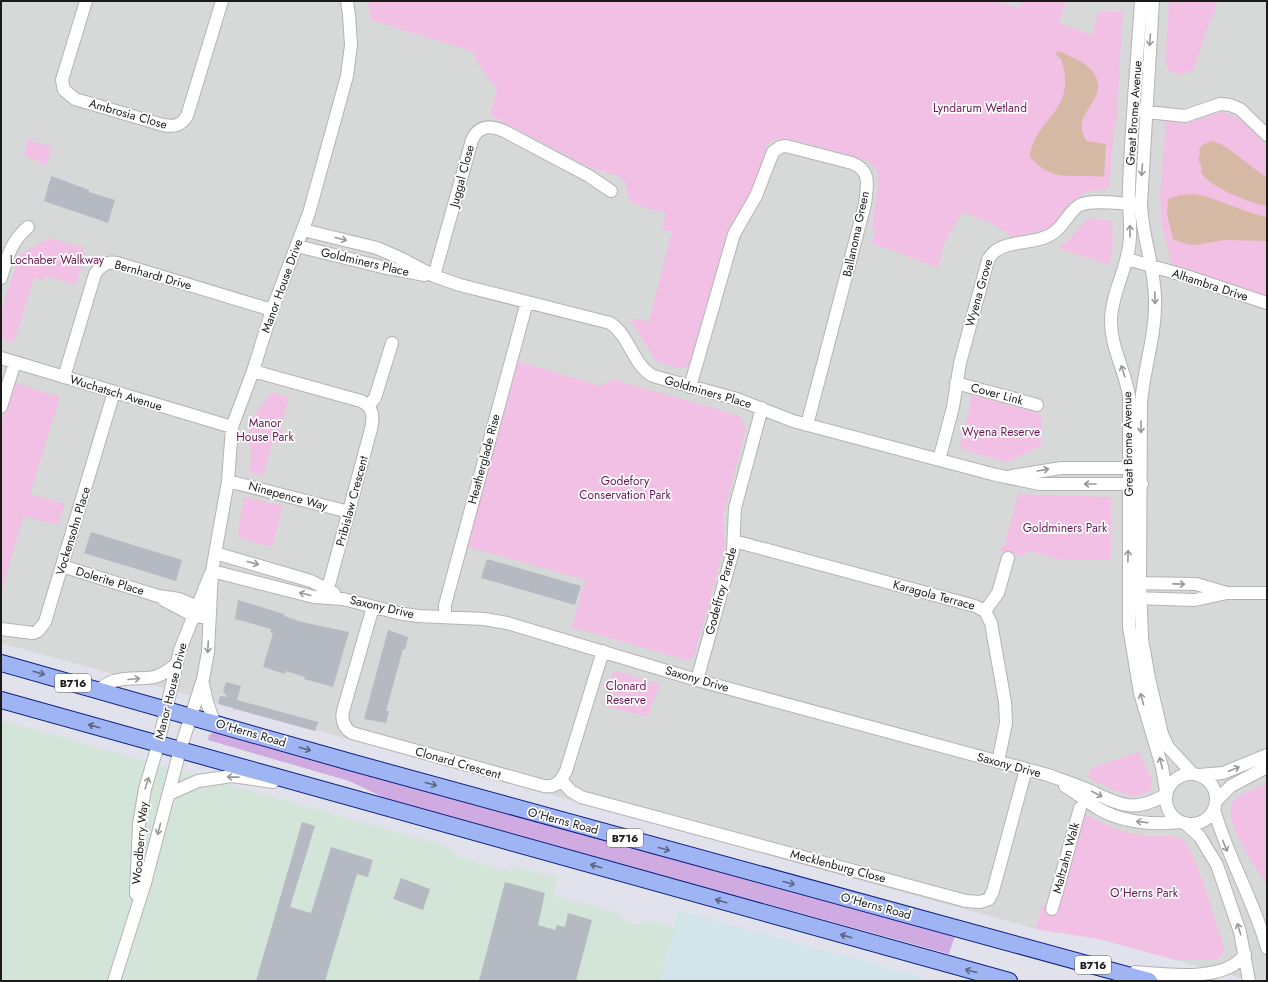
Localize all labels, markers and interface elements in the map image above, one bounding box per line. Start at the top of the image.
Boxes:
one-way arrow [1147,33,1154,46]
street label: Great Brome Avenue [1121,60,1147,166]
street label: Ambrosia Close [87,94,169,134]
park label: Lyndarum Wetland [933,99,1027,117]
street label: Juggal Close [445,143,479,211]
one-way arrow [1139,163,1146,176]
street label: Ballanoma Green [838,189,874,279]
one-way arrow [1126,225,1134,238]
one-way arrow [334,236,347,243]
street label: Manor House Drive [257,237,307,335]
street label: Goldminers Place [319,243,411,281]
park label: Lochaber Walkway [10,251,105,269]
street label: Bernhardt Drive [112,255,194,295]
street label: Wyena Grove [961,257,997,329]
street label: Alhambra Drive [1170,264,1250,306]
one-way arrow [1151,291,1159,304]
one-way arrow [1119,364,1126,377]
street label: Wuchatsch Avenue [68,370,164,416]
street label: Goldminers Place [662,371,754,413]
street label: Cover Link [969,378,1026,410]
street label: Great Brome Avenue [1118,391,1138,497]
street label: Heatherglade Rise [463,412,505,506]
park label: Manor House Park [236,414,294,446]
one-way arrow [1137,420,1145,433]
park label: Wyena Reserve [962,423,1040,441]
street label: Pribislaw Crescent [331,454,373,548]
one-way arrow [1036,466,1049,474]
park label: Godefory Conservation Park [579,472,671,504]
street label: Ninepence Way [246,477,330,515]
one-way arrow [1084,480,1097,488]
street label: Vockensohn Place [51,485,95,577]
park label: Goldminers Park [1023,519,1108,537]
street label: Godeffroy Parade [701,545,741,637]
one-way arrow [1125,550,1132,563]
one-way arrow [246,560,259,568]
street label: Dolerite Place [74,562,146,600]
street label: Karagola Terrace [891,575,977,615]
one-way arrow [1172,580,1185,587]
one-way arrow [299,590,312,598]
street label: Saxony Drive [348,591,416,623]
one-way arrow [204,640,212,653]
street label: Manor House Drive [150,641,192,741]
street label: Saxony Drive [663,661,731,697]
one-way arrow [32,670,45,678]
road number: B716 [55,674,91,692]
one-way arrow [127,676,140,683]
park label: Clonard Reserve [606,677,646,709]
one-way arrow [1137,693,1145,706]
street label: O'Herns Road [214,714,288,752]
one-way arrow [88,722,101,730]
street label: Clonard Crescent [413,742,503,784]
one-way arrow [299,746,312,753]
street label: Saxony Drive [975,748,1043,782]
one-way arrow [1157,757,1165,770]
one-way arrow [1228,764,1240,772]
one-way arrow [227,773,240,781]
one-way arrow [144,776,151,789]
one-way arrow [424,781,437,788]
one-way arrow [1091,791,1103,799]
street label: Woodberry Way [127,800,153,885]
street label: O'Herns Road [526,803,600,839]
one-way arrow [1135,818,1148,826]
street label: Maltzahn Walk [1048,820,1084,896]
one-way arrow [155,822,163,835]
road number: B716 [607,829,643,847]
one-way arrow [1222,839,1230,851]
one-way arrow [657,845,670,853]
street label: Mecklenburg Close [788,845,888,887]
one-way arrow [589,862,602,869]
one-way arrow [783,879,796,887]
park label: O'Herns Park [1110,884,1179,902]
street label: O'Herns Road [839,888,913,924]
one-way arrow [715,897,728,904]
one-way arrow [1235,923,1242,936]
one-way arrow [840,932,853,939]
road number: B716 [1075,956,1111,974]
one-way arrow [965,966,978,974]

